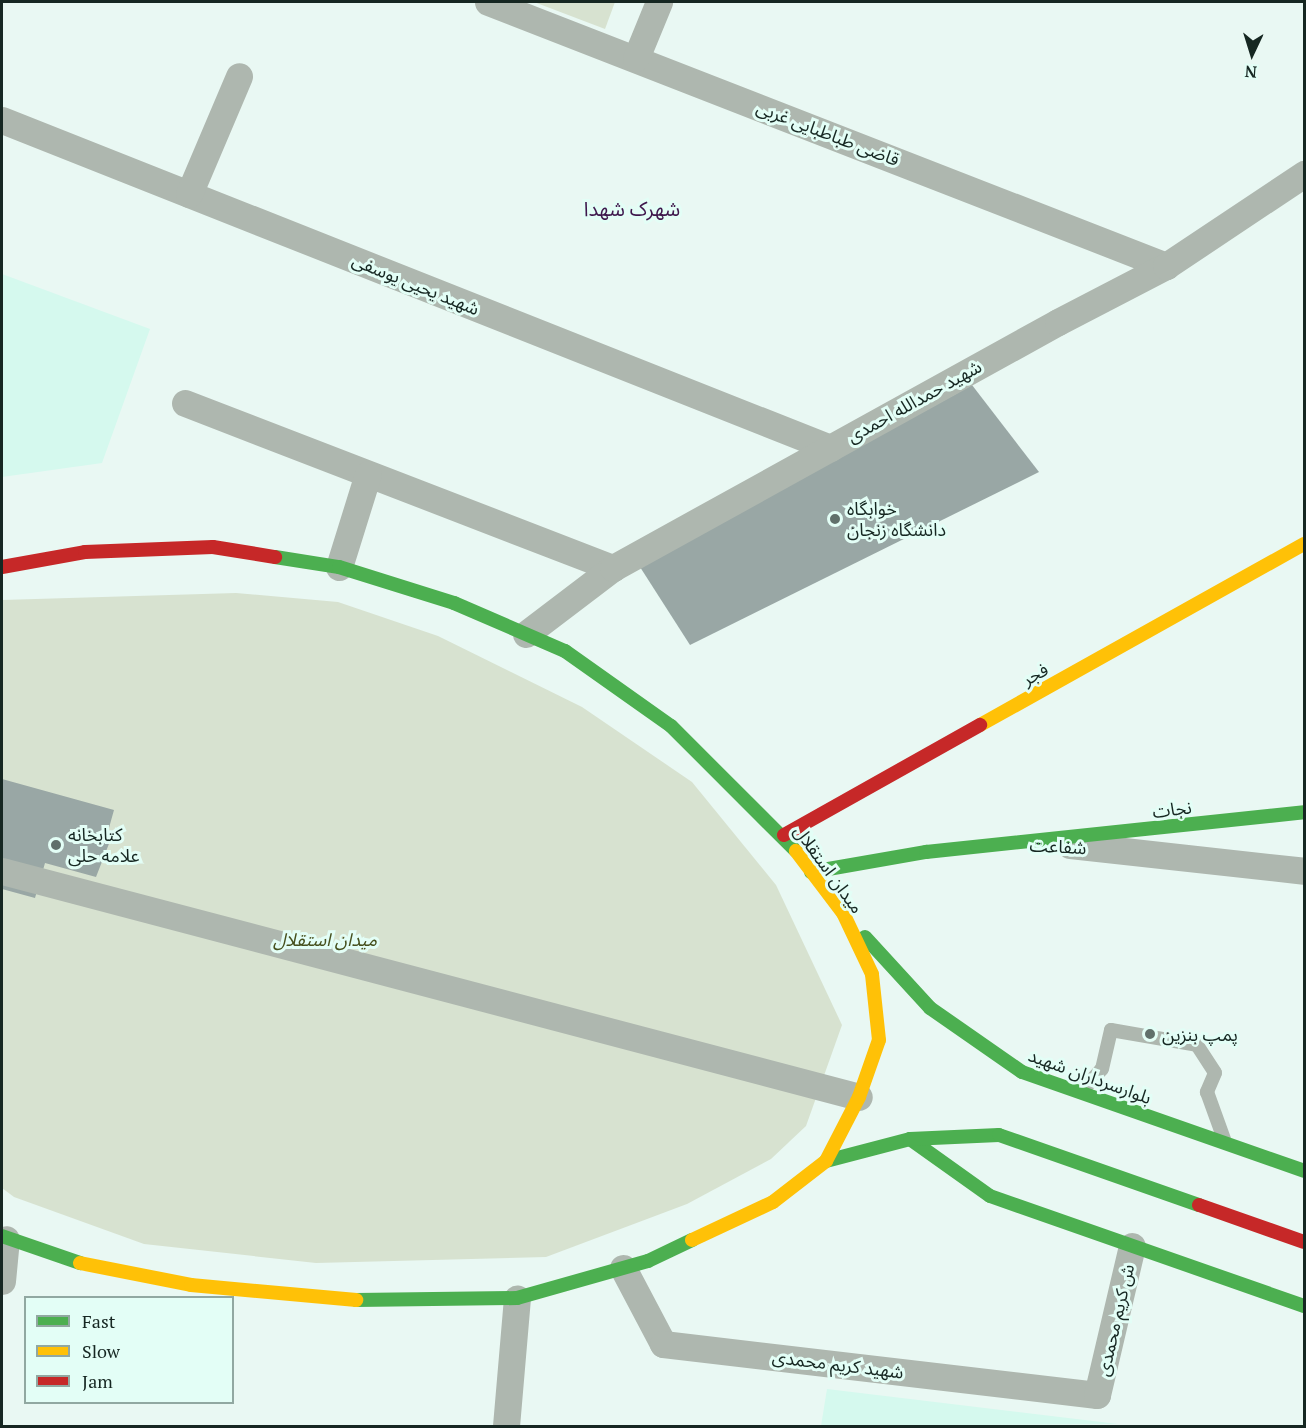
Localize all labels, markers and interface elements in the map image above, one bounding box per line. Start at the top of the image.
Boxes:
north arrow [1222,24,1282,84]
text: N [1244,61,1258,83]
street label: قاضی طباطبایی غربی [754,96,902,170]
district label: شهرک شهدا [584,196,680,220]
street label: شهید یحیی یوسفی [349,249,483,319]
street label: شهید حمدالله احمدی [843,355,985,447]
place label: خوابگاه دانشگاه زنجان [847,498,946,540]
marker: خوابگاه دانشگاه زنجان [828,512,842,526]
street label: فجر [1018,658,1052,690]
street label: نجات [1151,796,1193,822]
street label: میدان استقلال [790,821,868,917]
place label: کتابخانه علامه حلی [68,824,140,866]
street label: شفاعت [1029,834,1087,858]
marker: کتابخانه علامه حلی [49,838,63,852]
park label: میدان استقلال [273,928,377,950]
place label: پمپ بنزین [1162,1023,1238,1045]
marker: پمپ بنزین [1143,1027,1157,1041]
street label: بلوارسرداران شهید [1026,1044,1154,1108]
street label: ش کریم محمدی [1092,1262,1138,1378]
legend [24,1296,234,1404]
text: Fast [82,1309,115,1333]
text: Slow [82,1339,120,1363]
street label: شهید کریم محمدی [771,1345,905,1383]
text: Jam [82,1369,113,1393]

